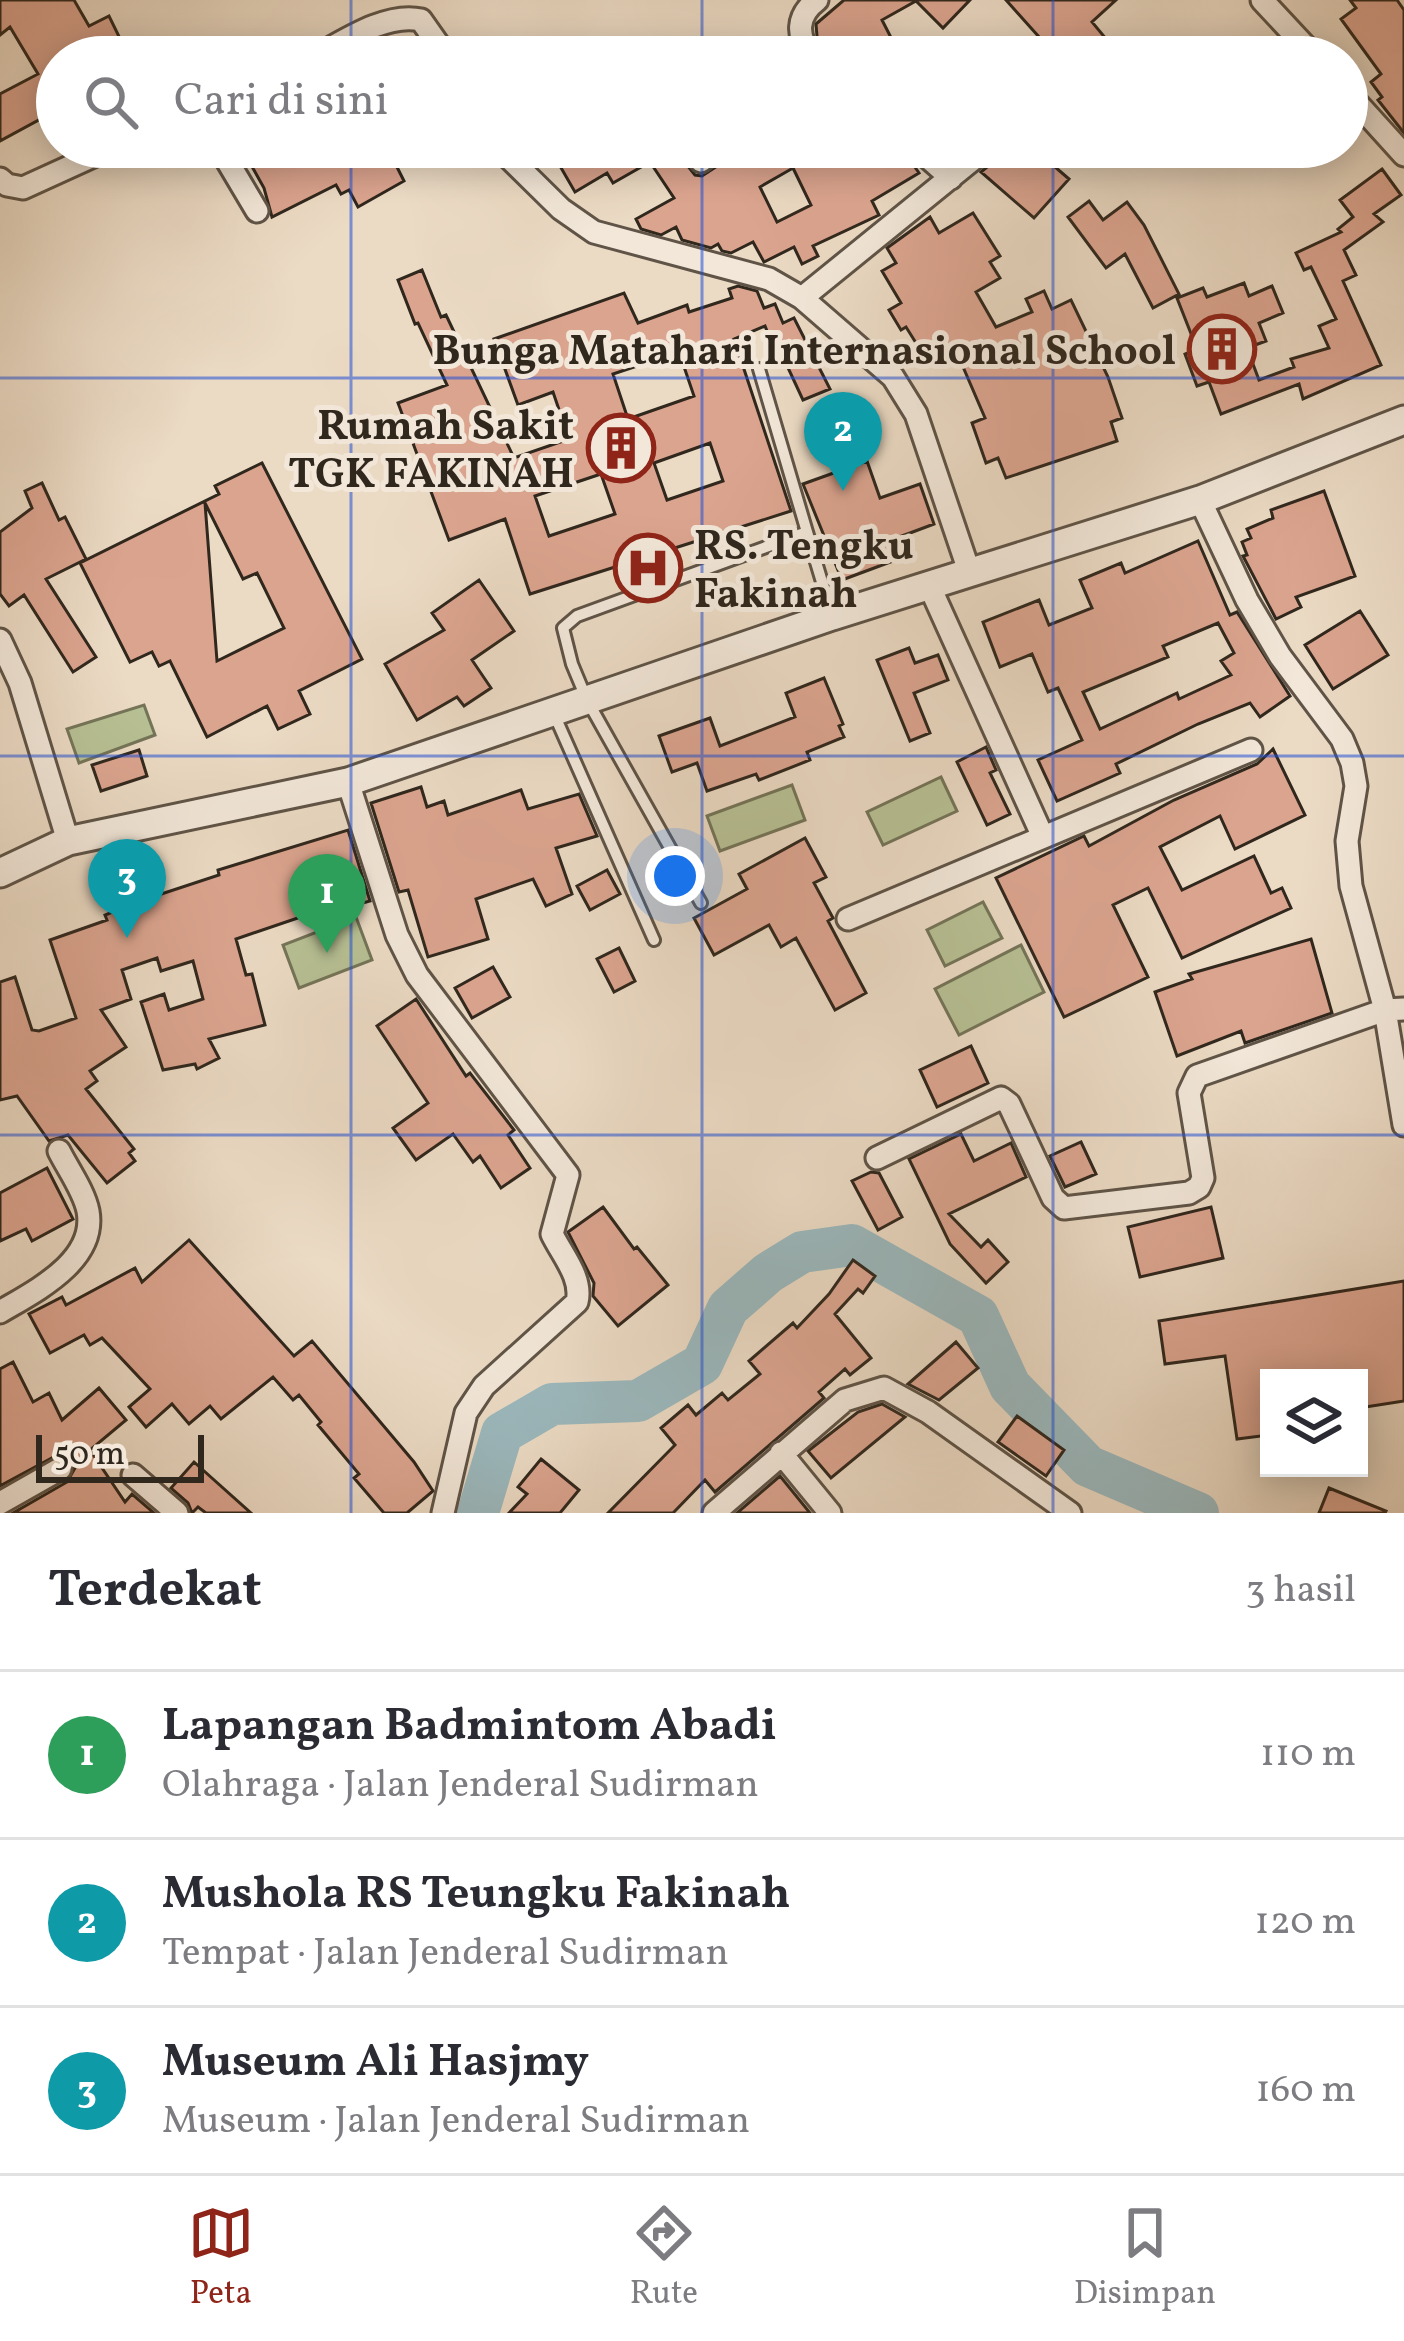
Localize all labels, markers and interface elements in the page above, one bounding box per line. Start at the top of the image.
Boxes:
search box [36,36,1368,168]
icon: search [78,69,144,135]
text: Cari di sini [174,71,388,134]
building icon: Bunga Matahari Internasional School [1187,314,1257,384]
place label: Bunga Matahari Internasional School [432,324,1176,383]
pin: 2 [804,392,882,491]
place label: Rumah Sakit TGK FAKINAH [288,399,574,506]
building icon: Rumah Sakit TGK FAKINAH [586,413,656,483]
place label: RS. Tengku Fakinah [694,519,914,626]
hospital icon: RS. Tengku Fakinah [613,533,683,603]
pin: 3 [88,839,166,938]
your location [645,846,705,906]
pin: 1 [288,854,366,953]
map controls [1260,1369,1368,1477]
button: layers [1260,1369,1368,1477]
scale bar [36,1429,204,1482]
text: 50 m [54,1433,125,1479]
text: Terdekat [48,1556,262,1627]
text: 3 hasil [1245,1564,1356,1618]
text: Lapangan Badmintom Abadi [162,1696,777,1759]
text: 1 [79,1728,95,1782]
text: 110 m [1260,1728,1356,1782]
text: Olahraga · Jalan Jenderal Sudirman [162,1759,759,1813]
text: Mushola RS Teungku Fakinah [162,1864,790,1927]
text: 2 [77,1896,97,1950]
text: 120 m [1255,1896,1356,1950]
text: Tempat · Jalan Jenderal Sudirman [162,1927,729,1981]
text: Museum Ali Hasjmy [162,2032,589,2095]
text: 3 [77,2064,97,2118]
text: 160 m [1255,2064,1356,2118]
text: Museum · Jalan Jenderal Sudirman [162,2095,750,2149]
tab: Peta [188,2200,254,2318]
tab: Rute [630,2200,698,2318]
tab: Disimpan [1074,2200,1216,2318]

